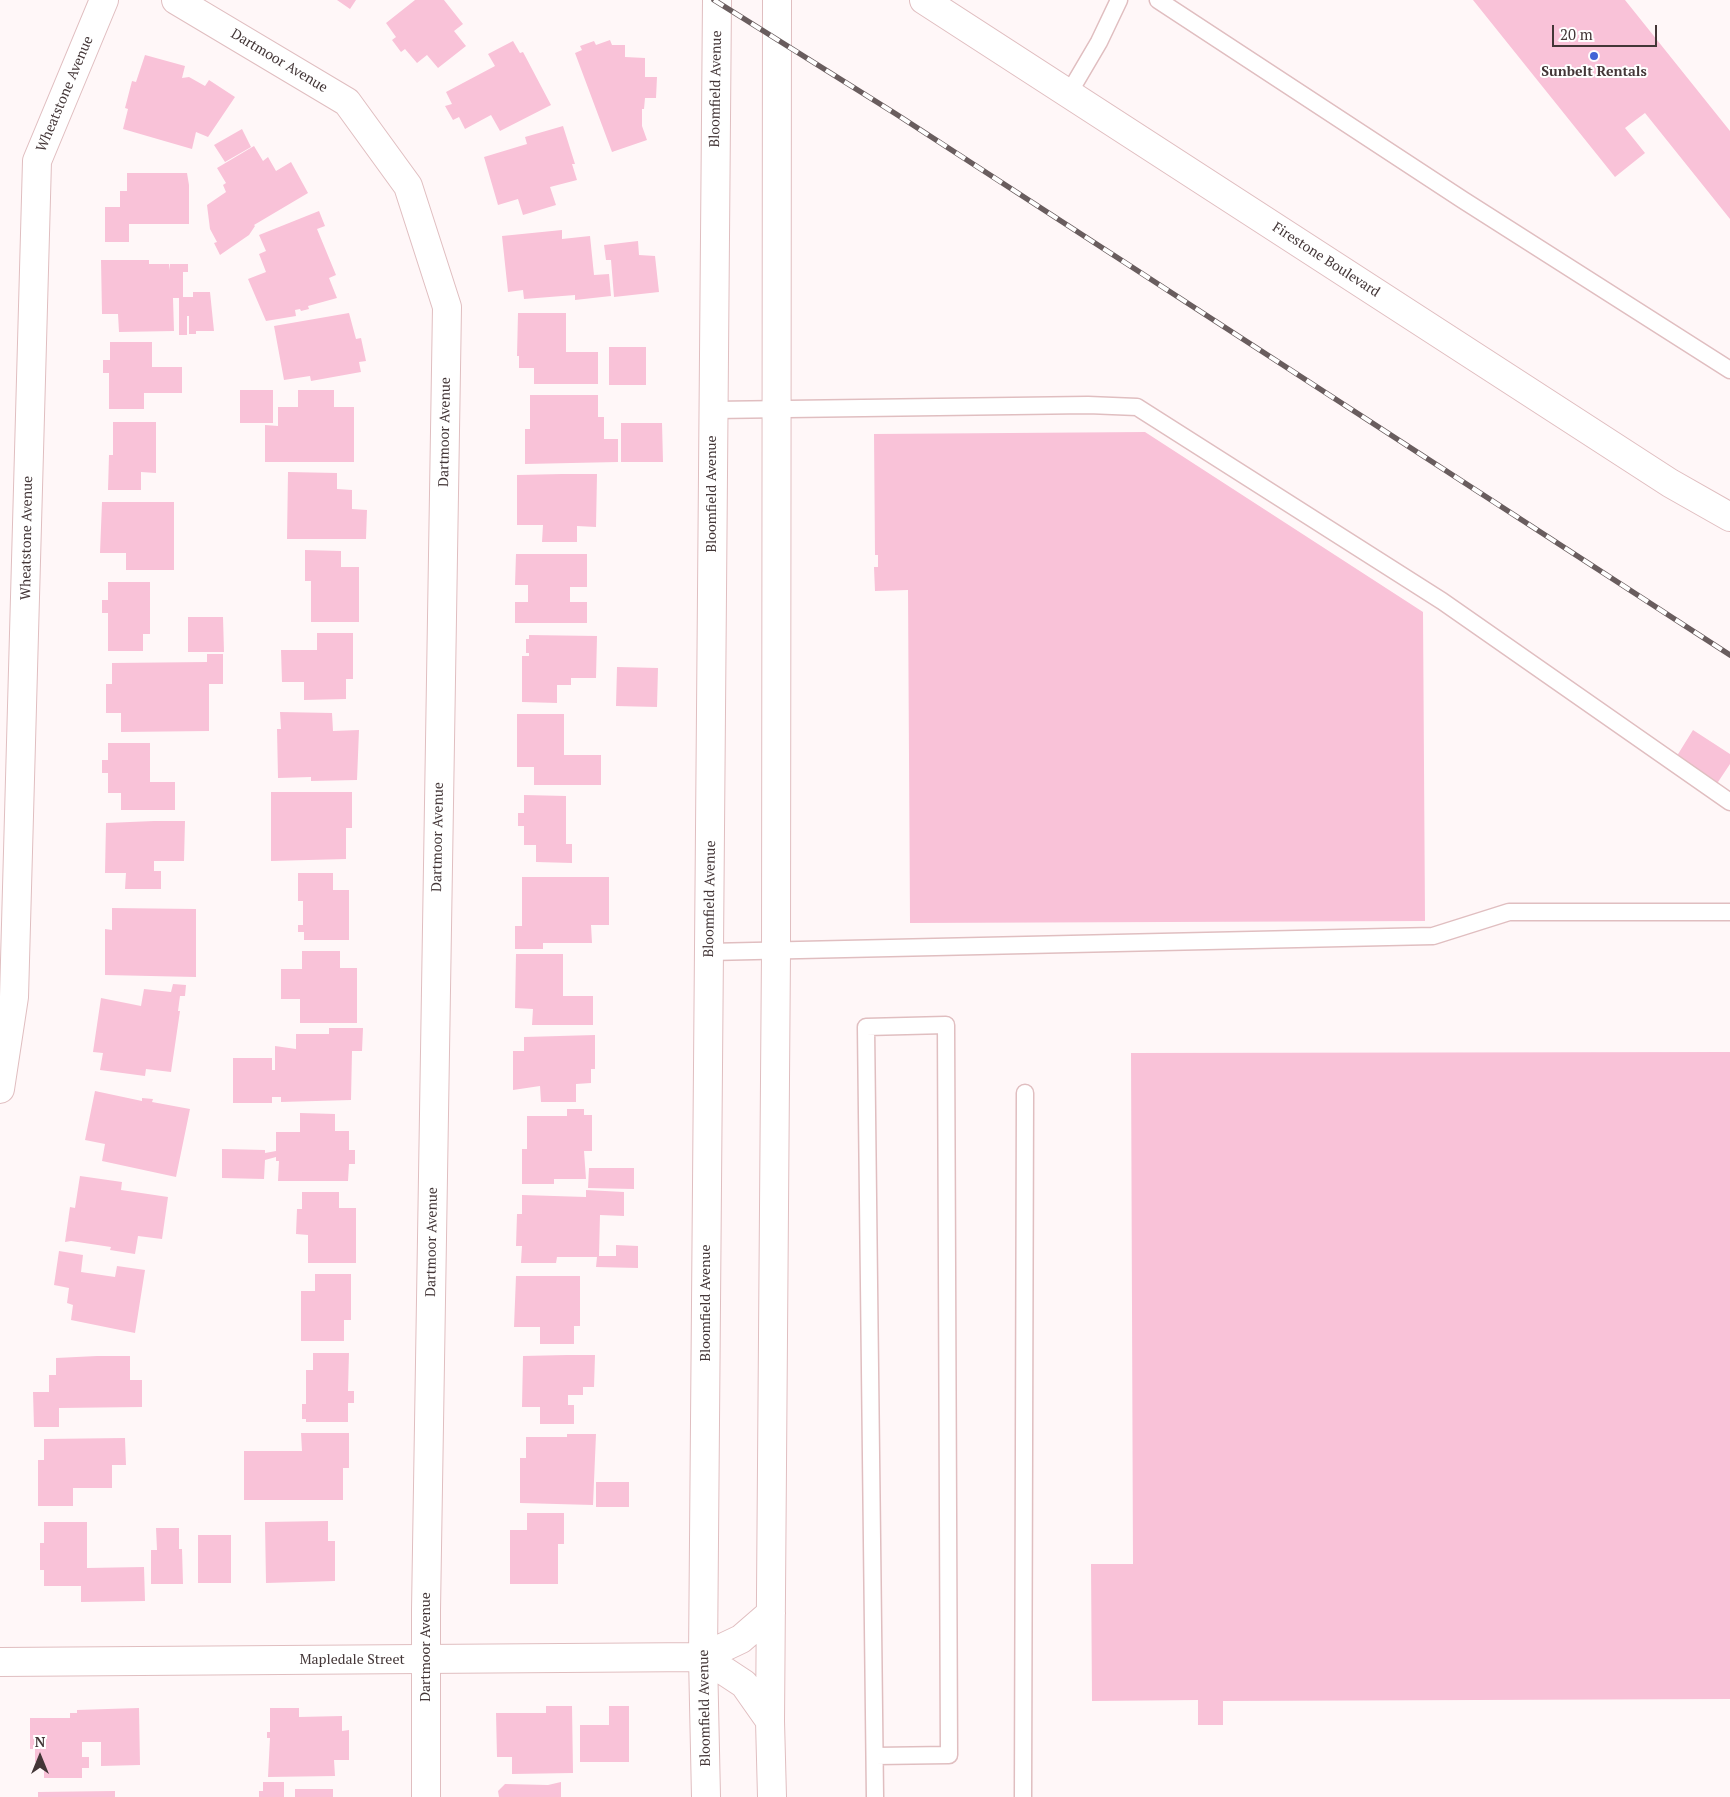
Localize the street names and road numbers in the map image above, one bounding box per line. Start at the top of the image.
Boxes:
street label: Dartmoor Avenue [228,26,330,96]
street label: Bloomfield Avenue [707,30,725,148]
street label: Wheatstone Avenue [33,34,97,154]
street label: Firestone Boulevard [1269,219,1383,301]
street label: Dartmoor Avenue [436,377,454,487]
street label: Bloomfield Avenue [704,435,720,553]
street label: Wheatstone Avenue [18,476,36,600]
street label: Dartmoor Avenue [429,782,447,892]
street label: Bloomfield Avenue [701,840,719,958]
street label: Dartmoor Avenue [423,1187,441,1297]
street label: Bloomfield Avenue [698,1244,714,1362]
street label: Dartmoor Avenue [418,1592,434,1702]
street label: Bloomfield Avenue [696,1649,714,1767]
street label: Mapledale Street [299,1652,405,1668]

